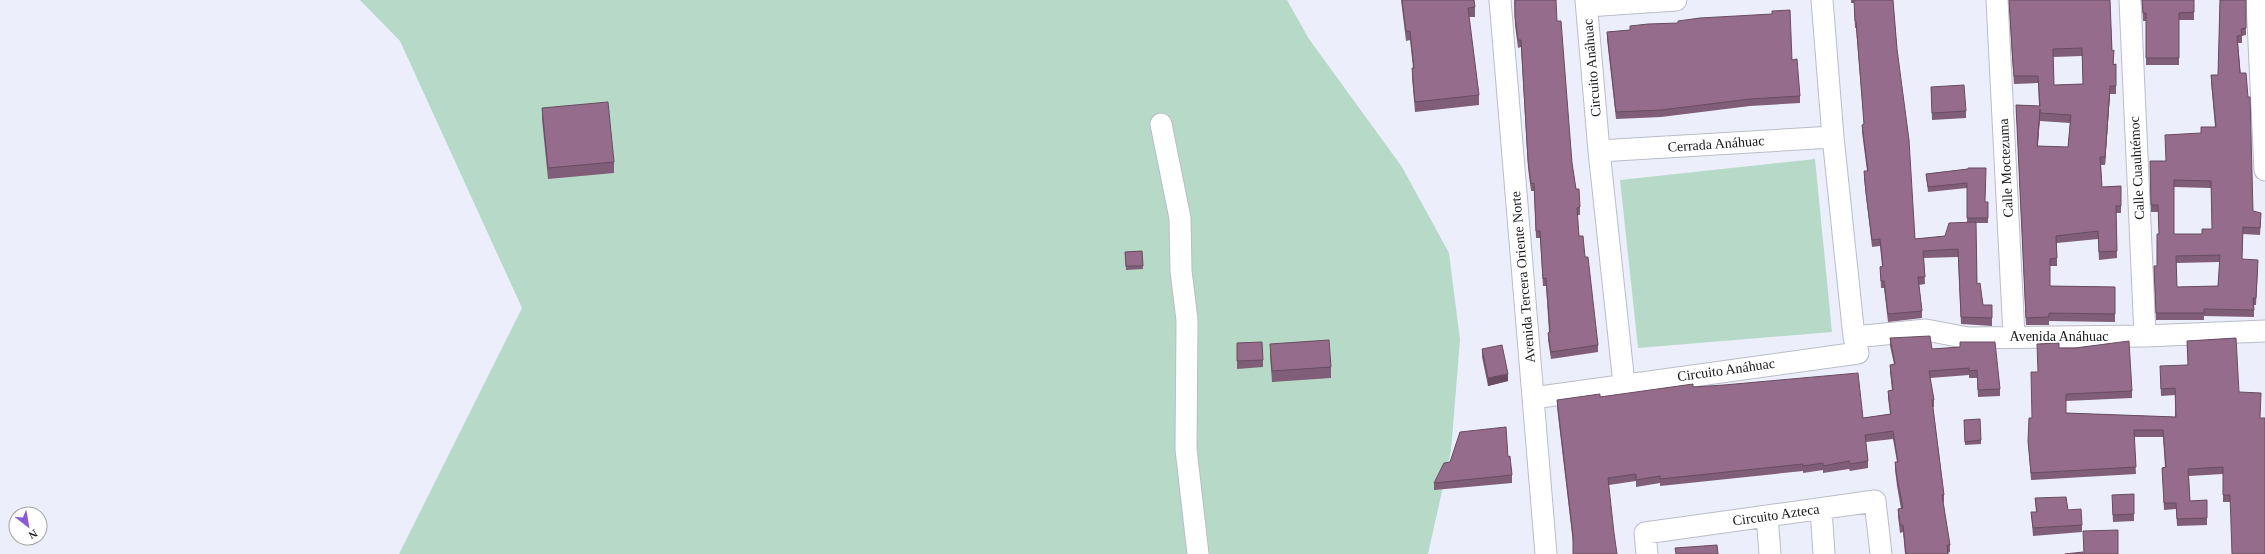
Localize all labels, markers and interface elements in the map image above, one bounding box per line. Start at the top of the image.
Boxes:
street label: Circuito Anáhuac [1580,18,1604,118]
street label: Calle Cuauhtémoc [2127,116,2147,220]
street label: Calle Moctezuma [1996,117,2016,218]
street label: Cerrada Anáhuac [1667,133,1765,155]
street label: Avenida Tercera Oriente Norte [1508,191,1538,363]
street label: Avenida Anáhuac [2010,329,2108,344]
street label: Circuito Anáhuac [1676,356,1776,384]
street label: Circuito Azteca [1732,501,1821,529]
north arrow [8,506,48,546]
text: N [27,527,40,542]

